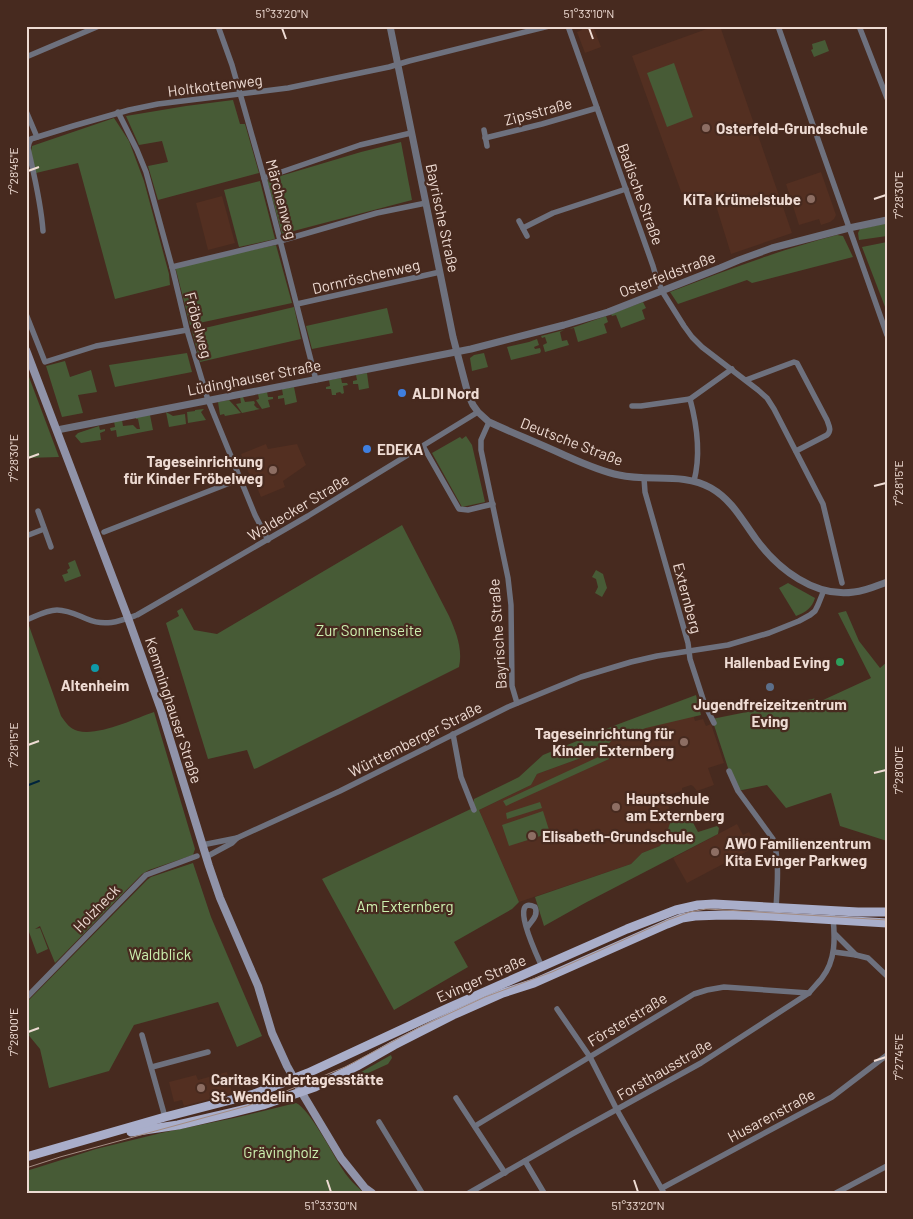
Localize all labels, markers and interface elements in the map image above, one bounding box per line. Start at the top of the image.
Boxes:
text: 51°33'20"N [255,6,309,20]
text: 51°33'10"N [564,6,614,20]
street label: Holtkottenweg [167,70,263,100]
street label: Zipsstraße [502,93,574,129]
place label: Osterfeld-Grundschule [716,119,868,137]
marker: Osterfeld-Grundschule [700,122,712,134]
street label: Badische Straße [614,141,668,247]
text: 7°28'45"E [6,147,20,195]
street label: Märchenweg [263,157,301,241]
street label: Bayrische Straße [423,162,463,274]
text: 7°28'30"E [891,171,905,219]
place label: KiTa Krümelstube [683,190,801,208]
marker: KiTa Krümelstube [805,193,817,205]
street label: Osterfeldstraße [616,247,718,301]
street label: Dornröschenweg [310,255,422,297]
street label: Fröbelweg [182,290,216,360]
street label: Lüdinghauser Straße [186,355,322,399]
place label: ALDI Nord [412,384,479,402]
marker: ALDI Nord [396,387,408,399]
street label: Deutsche Straße [518,413,626,469]
text: 7°28'30"E [6,434,20,482]
place label: EDEKA [377,440,423,458]
marker: EDEKA [361,443,373,455]
place label: Tageseinrichtung für Kinder Fröbelweg [124,452,263,487]
text: 7°28'15"E [891,460,905,506]
marker: Tageseinrichtung für Kinder Fröbelweg [267,464,279,476]
street label: Waldecker Straße [244,470,352,544]
street label: Externberg [670,561,706,635]
street label: Bayrische Straße [484,578,510,690]
park label: Zur Sonnenseite [316,621,422,639]
street label: Kemminghauser Straße [142,635,206,785]
place label: Hallenbad Eving [724,653,830,671]
marker: Hallenbad Eving [834,656,846,668]
marker: Altenheim [89,662,101,674]
place label: Altenheim [61,676,129,694]
marker: Jugendfreizeitzentrum Eving [764,681,776,693]
place label: Jugendfreizeitzentrum Eving [693,695,847,730]
street label: Württemberger Straße [345,698,485,780]
text: 7°28'15"E [6,722,20,768]
place label: Tageseinrichtung für Kinder Externberg [535,724,674,759]
marker: Tageseinrichtung für Kinder Externberg [678,736,690,748]
text: 7°28'00"E [891,746,905,794]
place label: Hauptschule am Externberg [626,789,724,824]
marker: Hauptschule am Externberg [610,801,622,813]
place label: Elisabeth-Grundschule [542,827,694,845]
marker: Elisabeth-Grundschule [526,830,538,842]
place label: AWO Familienzentrum Kita Evinger Parkweg [725,834,871,869]
marker: AWO Familienzentrum Kita Evinger Parkweg [709,846,721,858]
street label: Holzheck [69,880,123,936]
park label: Am Externberg [357,897,453,915]
park label: Waldblick [129,945,192,963]
street label: Evinger Straße [433,950,529,1006]
street label: Försterstraße [584,988,670,1050]
text: 7°28'00"E [6,1008,20,1056]
text: 7°27'45"E [891,1033,905,1081]
street label: Forsthausstraße [613,1034,715,1104]
place label: Caritas Kindertagesstätte St. Wendelin [211,1070,384,1105]
marker: Caritas Kindertagesstätte St. Wendelin [195,1082,207,1094]
street label: Husarenstraße [724,1084,818,1146]
park label: Grävingholz [243,1143,319,1161]
text: 51°33'30"N [305,1198,357,1212]
text: 51°33'20"N [611,1198,665,1212]

